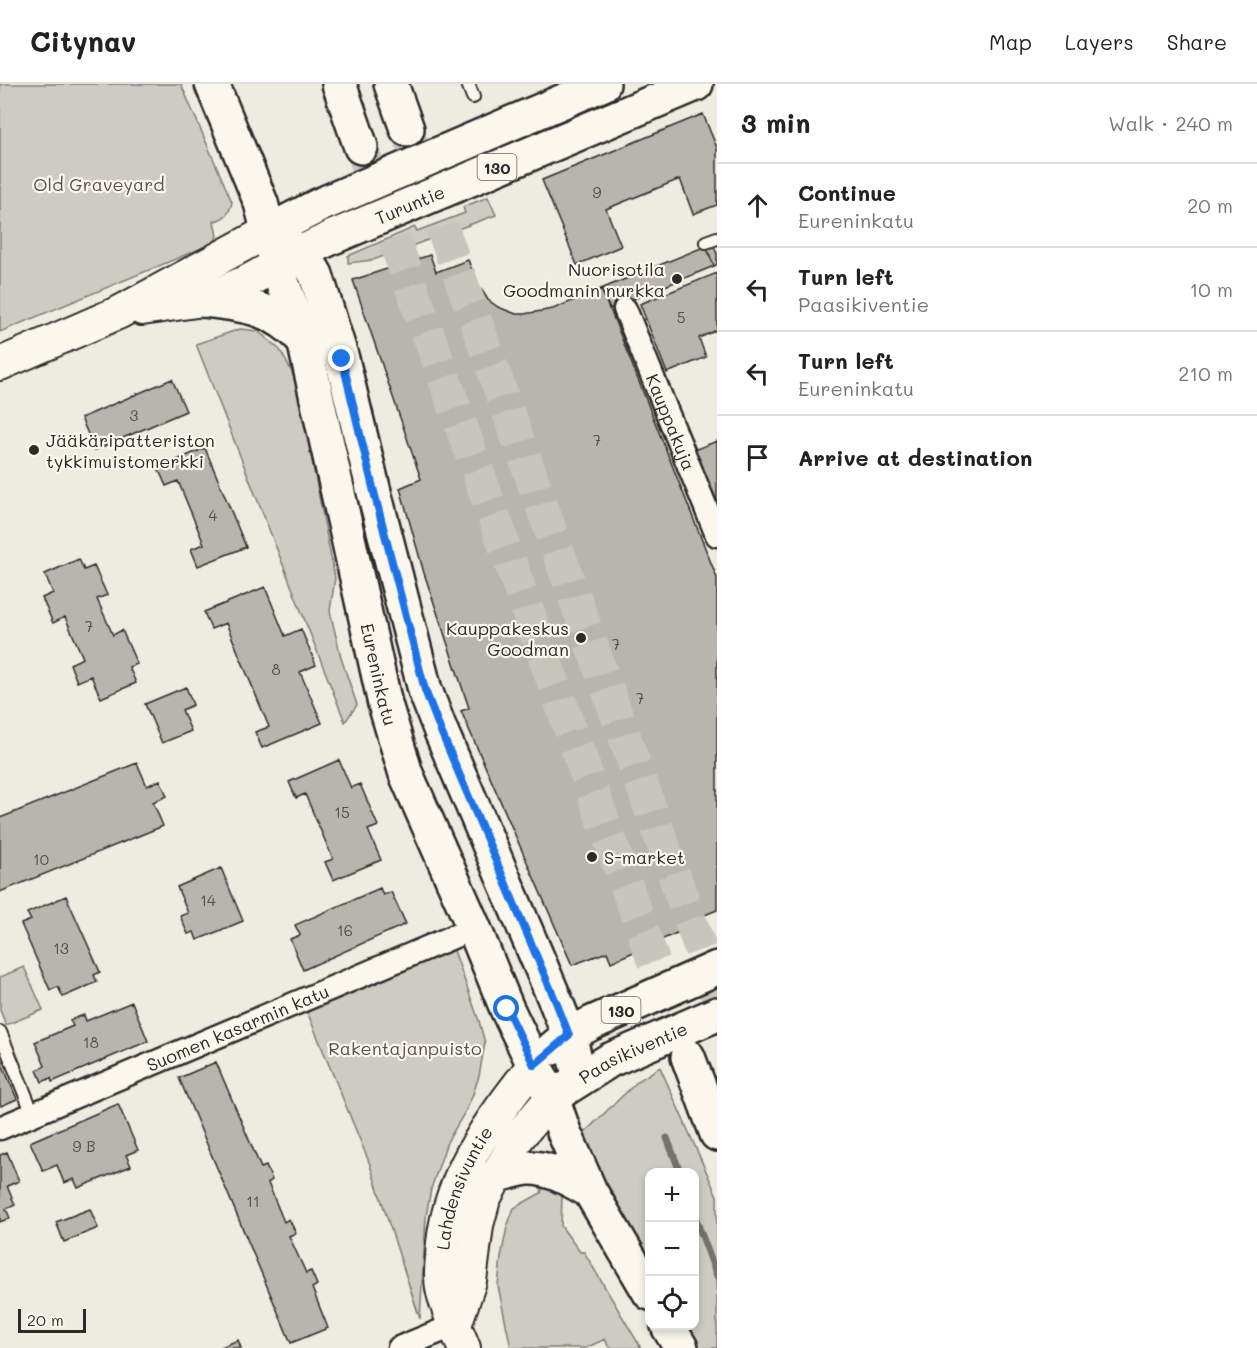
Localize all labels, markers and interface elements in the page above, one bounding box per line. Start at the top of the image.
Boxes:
text: Citynav [30,23,136,59]
text: Map [989,28,1032,55]
text: Layers [1065,28,1134,55]
text: Share [1167,28,1227,55]
text: 3 min [741,106,810,140]
text: Walk · 240 m [1108,110,1233,136]
road number: 130 [478,154,516,180]
park label: Old Graveyard [33,172,165,196]
text: Continue [798,178,896,207]
street label: Turuntie [371,179,448,230]
house number: 9 [593,182,602,202]
icon: ahead [741,189,774,222]
text: 20 m [1187,192,1233,218]
text: Eureninkatu [798,207,914,233]
place label: Nuorisotila Goodmanin nurkka [503,257,665,302]
text: Turn left [798,262,894,291]
marker: Nuorisotila Goodmanin nurkka [670,272,684,286]
icon: left [741,273,774,306]
text: 10 m [1189,276,1233,302]
text: Paasikiventie [798,291,929,317]
house number: 5 [677,307,685,327]
route end [328,345,354,371]
text: Turn left [798,346,894,375]
icon: left [741,357,774,390]
text: 210 m [1178,360,1233,386]
street label: Kauppakuja [641,370,701,474]
text: Eureninkatu [798,375,914,401]
house number: 3 [130,405,139,425]
place label: Jääkäripatteriston tykkimuistomerkki [46,428,215,473]
house number: 7 [593,430,601,450]
icon: arrive [741,441,774,474]
marker: Jääkäripatteriston tykkimuistomerkki [27,443,41,457]
text: Arrive at destination [798,443,1033,472]
house number: 4 [209,505,218,525]
house number: 7 [85,616,93,636]
place label: Kauppakeskus Goodman [446,616,569,661]
street label: Eureninkatu [355,621,403,728]
marker: Kauppakeskus Goodman [574,631,588,645]
house number: 7 [612,634,620,654]
house number: 8 [271,659,281,679]
house number: 7 [636,688,644,708]
house number: 15 [334,802,350,822]
place label: S-market [604,845,685,869]
house number: 10 [33,849,49,869]
marker: S-market [585,850,599,864]
house number: 14 [200,890,216,910]
house number: 16 [337,920,353,940]
house number: 13 [53,938,69,958]
street label: Suomen kasarmin katu [143,979,333,1077]
route start [493,995,519,1021]
road number: 130 [602,997,640,1023]
street label: Paasikiventie [574,1016,691,1089]
house number: 18 [83,1032,99,1052]
park label: Rakentajanpuisto [328,1036,482,1060]
street label: Lahdensivuntie [430,1121,498,1251]
house number: 9 B [73,1136,95,1156]
map controls [645,1168,699,1330]
button: + [645,1168,699,1222]
house number: 11 [246,1191,260,1211]
button: − [645,1222,699,1276]
button: locate [645,1276,699,1330]
scale bar [18,1306,86,1334]
text: 20 m [27,1309,64,1330]

